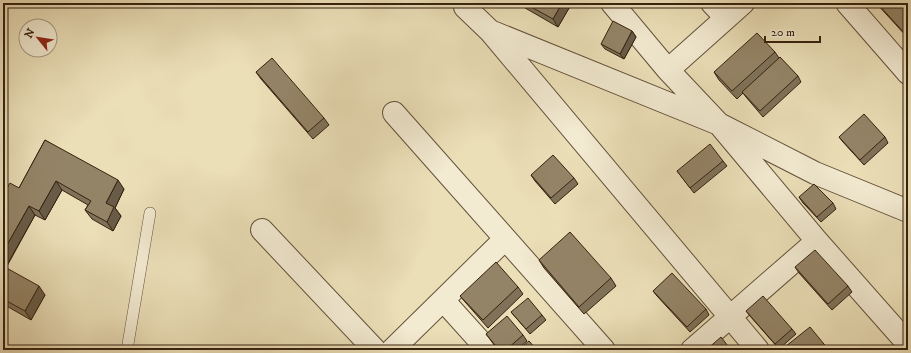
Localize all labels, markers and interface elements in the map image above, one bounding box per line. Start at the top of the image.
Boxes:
north arrow [18,18,58,58]
scale bar [765,18,820,44]
text: 20 m [771,25,795,40]
text: N [22,26,39,41]

